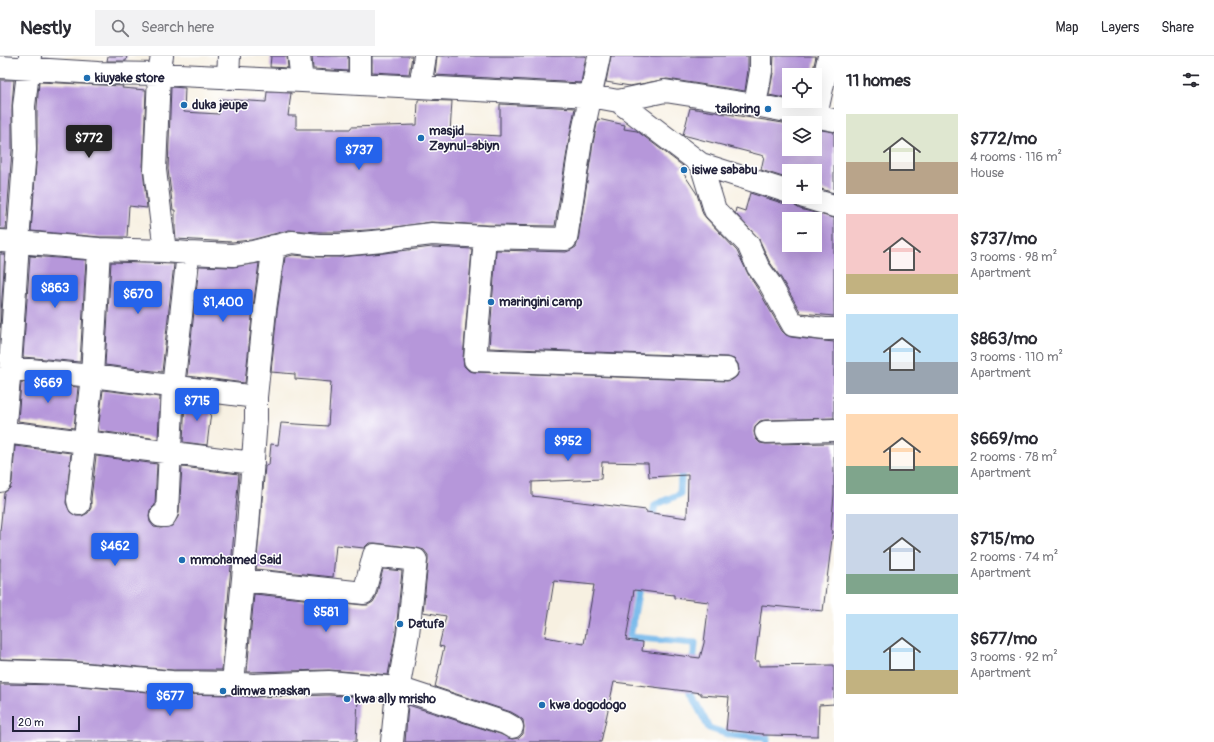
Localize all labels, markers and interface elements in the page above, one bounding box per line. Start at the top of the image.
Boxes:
search box [95,10,375,46]
text: Nestly [20,16,71,40]
icon: search [109,17,131,39]
text: Search here [141,18,214,37]
text: Map [1056,19,1079,36]
text: Layers [1101,19,1139,36]
text: Share [1161,19,1194,36]
map controls [782,68,822,252]
button: locate [782,68,822,108]
icon: filters [1180,69,1202,91]
place label: kiuyake store [94,70,165,86]
text: 11 homes [846,70,911,91]
marker: kiuyake store [82,73,92,83]
place label: duka jeupe [192,97,248,113]
marker: duka jeupe [179,100,189,110]
place label: tailoring [715,101,760,117]
marker: tailoring [763,104,773,114]
button: layers [782,116,822,156]
place label: masjid Zaynul-abiyn [429,123,500,154]
pin: $772 [65,125,113,159]
text: $772/mo [970,128,1037,149]
text: $772 [75,130,103,146]
icon: home [878,130,926,178]
marker: masjid Zaynul-abiyn [416,133,426,143]
pin: $737 [335,137,383,171]
text: $737 [345,142,373,158]
text: 4 rooms · 116 m² [970,149,1062,165]
place label: isiwe sababu [692,162,758,178]
button: + [782,164,822,204]
marker: isiwe sababu [679,165,689,175]
text: House [970,165,1004,181]
button: − [782,212,822,252]
text: $737/mo [970,228,1037,249]
icon: home [878,230,926,278]
text: 3 rooms · 98 m² [970,249,1057,265]
text: Apartment [970,265,1031,281]
pin: $863 [31,275,79,309]
text: $863 [41,280,69,296]
pin: $670 [114,281,162,315]
text: $670 [123,286,153,302]
pin: $1,400 [190,289,256,323]
text: $1,400 [203,294,243,310]
place label: maringini camp [499,294,582,310]
marker: maringini camp [486,297,496,307]
text: $863/mo [970,328,1038,349]
icon: home [878,330,926,378]
text: 3 rooms · 110 m² [970,349,1063,365]
text: Apartment [970,365,1031,381]
pin: $669 [24,370,72,404]
text: $669 [34,375,62,391]
pin: $715 [173,388,221,422]
text: $715 [184,393,210,409]
pin: $952 [544,428,592,462]
text: $669/mo [970,428,1038,449]
icon: home [878,430,926,478]
text: $952 [554,433,582,449]
text: 2 rooms · 78 m² [970,449,1057,465]
text: Apartment [970,465,1031,481]
text: $715/mo [970,528,1034,549]
icon: home [878,530,926,578]
pin: $462 [91,533,139,567]
text: $462 [100,538,130,554]
text: 2 rooms · 74 m² [970,549,1058,565]
place label: mmohamed Said [190,552,282,568]
marker: mmohamed Said [177,555,187,565]
text: Apartment [970,565,1031,581]
pin: $581 [302,599,350,633]
text: $581 [313,604,339,620]
place label: Datufa [408,616,444,632]
marker: Datufa [395,619,405,629]
text: $677/mo [970,628,1037,649]
icon: home [878,630,926,678]
text: 3 rooms · 92 m² [970,649,1058,665]
text: Apartment [970,665,1031,681]
pin: $677 [146,683,194,717]
place label: dimwa maskan [231,683,311,699]
marker: dimwa maskan [218,686,228,696]
text: $677 [156,688,184,704]
place label: kwa ally mrisho [354,691,436,707]
marker: kwa ally mrisho [342,694,352,704]
place label: kwa dogodogo [549,697,626,713]
marker: kwa dogodogo [537,700,547,710]
scale bar [12,714,80,733]
text: 20 m [18,716,44,729]

